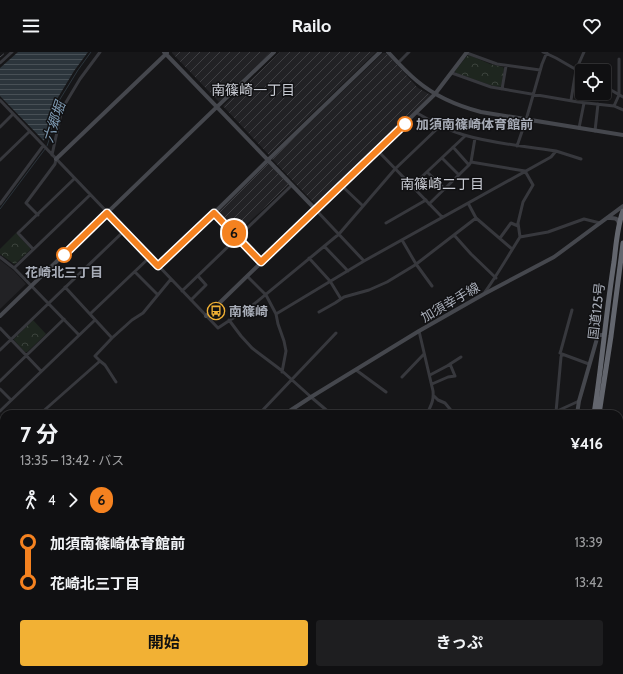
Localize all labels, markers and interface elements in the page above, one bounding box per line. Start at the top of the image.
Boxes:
icon: menu [20,15,42,37]
text: Railo [292,15,331,37]
icon: heart [581,15,603,37]
map controls [575,64,611,100]
button: locate [575,64,611,100]
district label: 南篠崎一丁目 [211,81,295,99]
water label: 六郷堀 [39,97,70,145]
marker: 加須南篠崎体育館前 [397,116,413,132]
place label: 加須南篠崎体育館前 [416,116,533,132]
district label: 南篠崎二丁目 [400,175,484,193]
line badge: 6 [221,220,247,246]
text: 6 [230,224,238,242]
marker: 花崎北三丁目 [56,247,72,263]
place label: 花崎北三丁目 [25,264,103,280]
street label: 加須幸手線 [418,279,482,325]
street label: 国道125号 [585,282,607,340]
bus stop icon: 南篠崎 [206,301,226,321]
place label: 南篠崎 [229,303,268,319]
text: 7 分 [20,421,58,448]
text: ¥416 [571,435,603,453]
text: 13:35 – 13:42 · バス [20,452,124,468]
icon: walk [20,489,42,511]
icon: forward [62,489,84,511]
text: 6 [98,491,105,509]
text: 4 [48,492,56,508]
text: 13:39 [575,534,603,550]
text: 加須南篠崎体育館前 [50,535,185,553]
text: 13:42 [575,574,603,590]
text: 花崎北三丁目 [50,575,140,593]
button: 開始 [20,620,308,666]
button: きっぷ [316,620,603,666]

